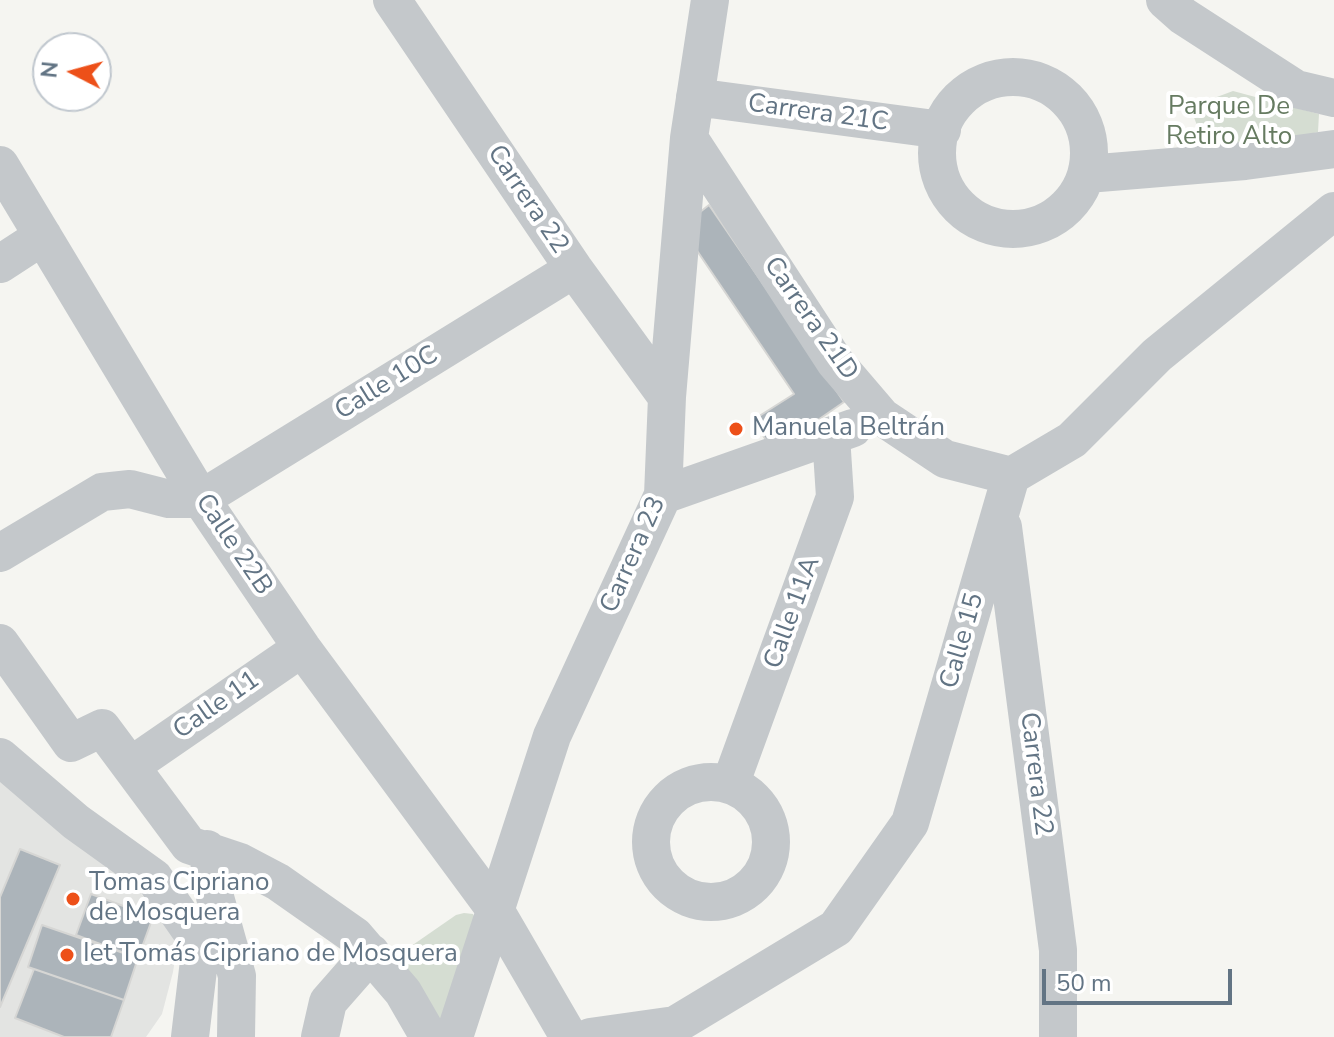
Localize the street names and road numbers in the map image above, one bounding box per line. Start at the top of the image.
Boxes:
street label: Carrera 21C [746,89,890,139]
street label: Carrera 22 [479,140,575,260]
street label: Carrera 21D [756,251,864,387]
street label: Calle 10C [330,340,444,428]
street label: Calle 22B [188,488,278,602]
street label: Carrera 23 [595,492,673,618]
street label: Calle 11A [758,553,828,673]
street label: Calle 15 [935,590,991,692]
street label: Calle 11 [168,665,266,747]
street label: Carrera 22 [1012,711,1058,837]

